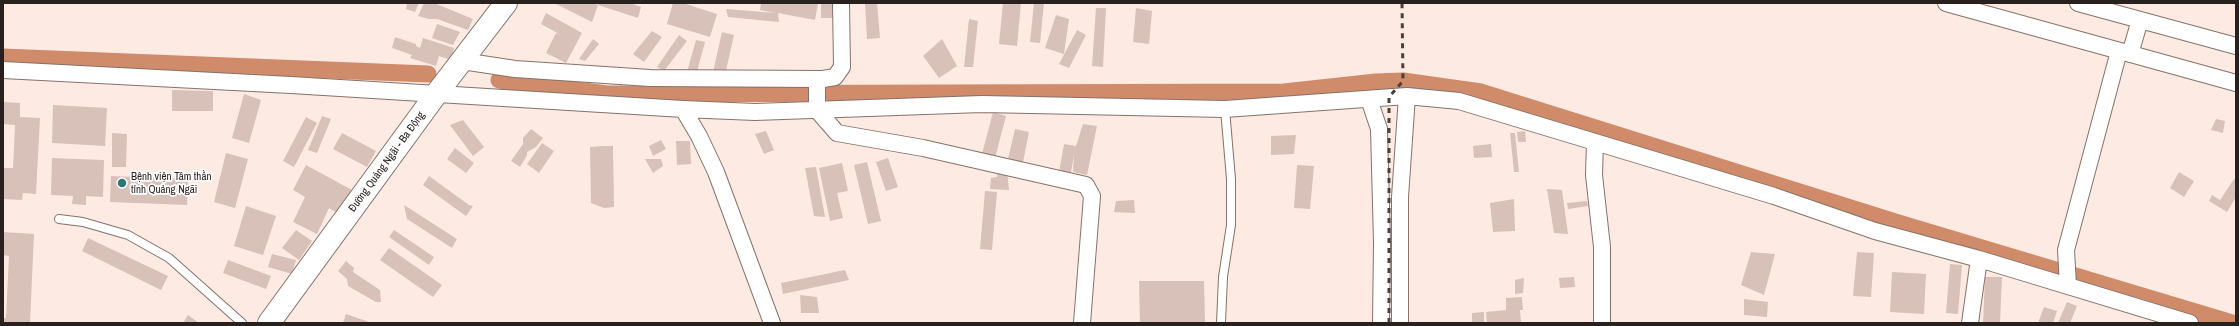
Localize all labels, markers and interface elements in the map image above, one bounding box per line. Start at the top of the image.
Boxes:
street label: Đường Quảng Ngãi - Ba Động [346,109,428,215]
place label: Bệnh viện Tâm thần tỉnh Quảng Ngãi [131,170,211,196]
marker: Bệnh viện Tâm thần tỉnh Quảng Ngãi [116,177,128,189]

